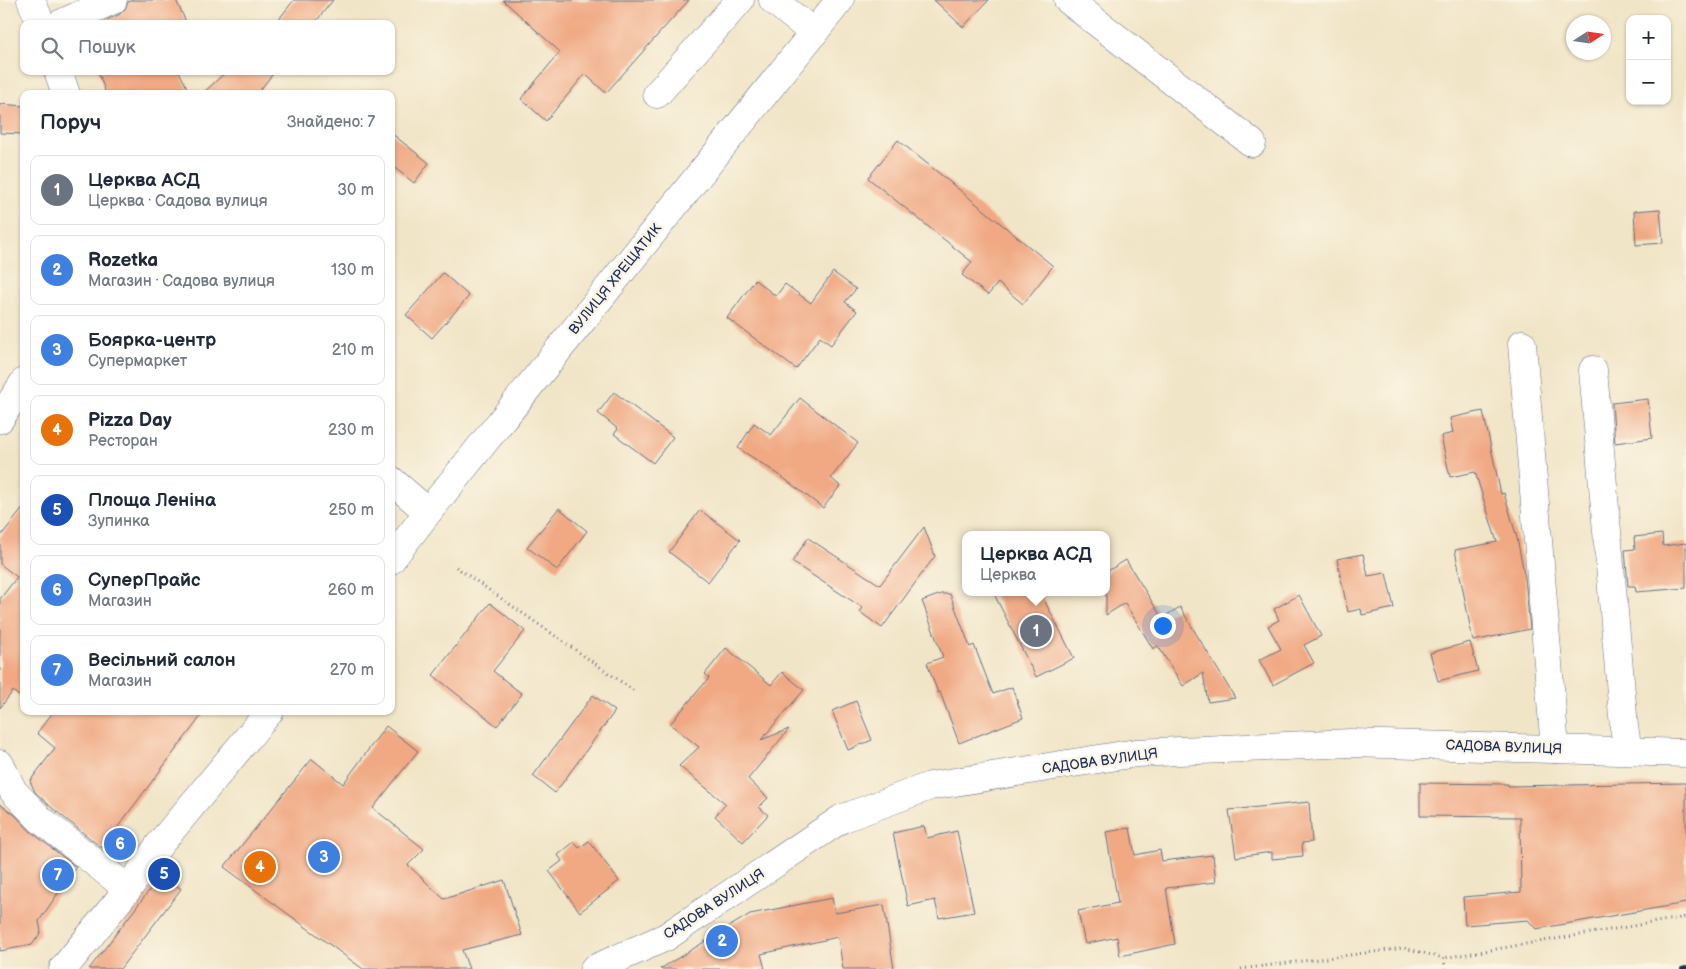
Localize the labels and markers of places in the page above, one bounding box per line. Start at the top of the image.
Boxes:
pin: 1 [1020,612,1052,650]
pin: 6 [104,825,136,863]
pin: 3 [308,838,340,876]
pin: 4 [244,848,276,886]
pin: 5 [148,855,180,893]
pin: 7 [42,856,74,894]
pin: 2 [706,922,738,960]

